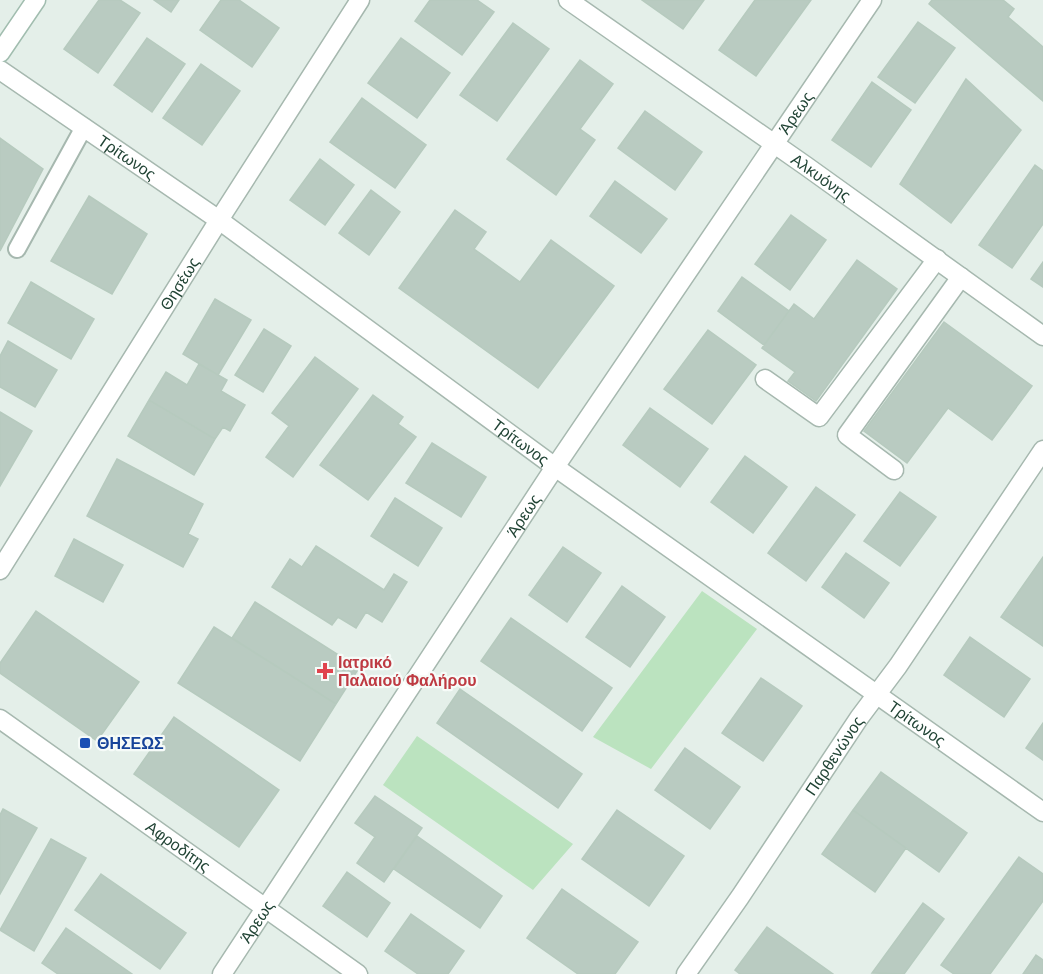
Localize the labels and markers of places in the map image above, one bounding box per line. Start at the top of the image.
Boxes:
place label: Ιατρικό Παλαιού Φαλήρου [338,654,477,689]
marker: Ιατρικό Παλαιού Φαλήρου [316,662,334,680]
place label: ΘΗΣΕΩΣ [97,735,164,752]
marker: ΘΗΣΕΩΣ [78,736,92,750]

